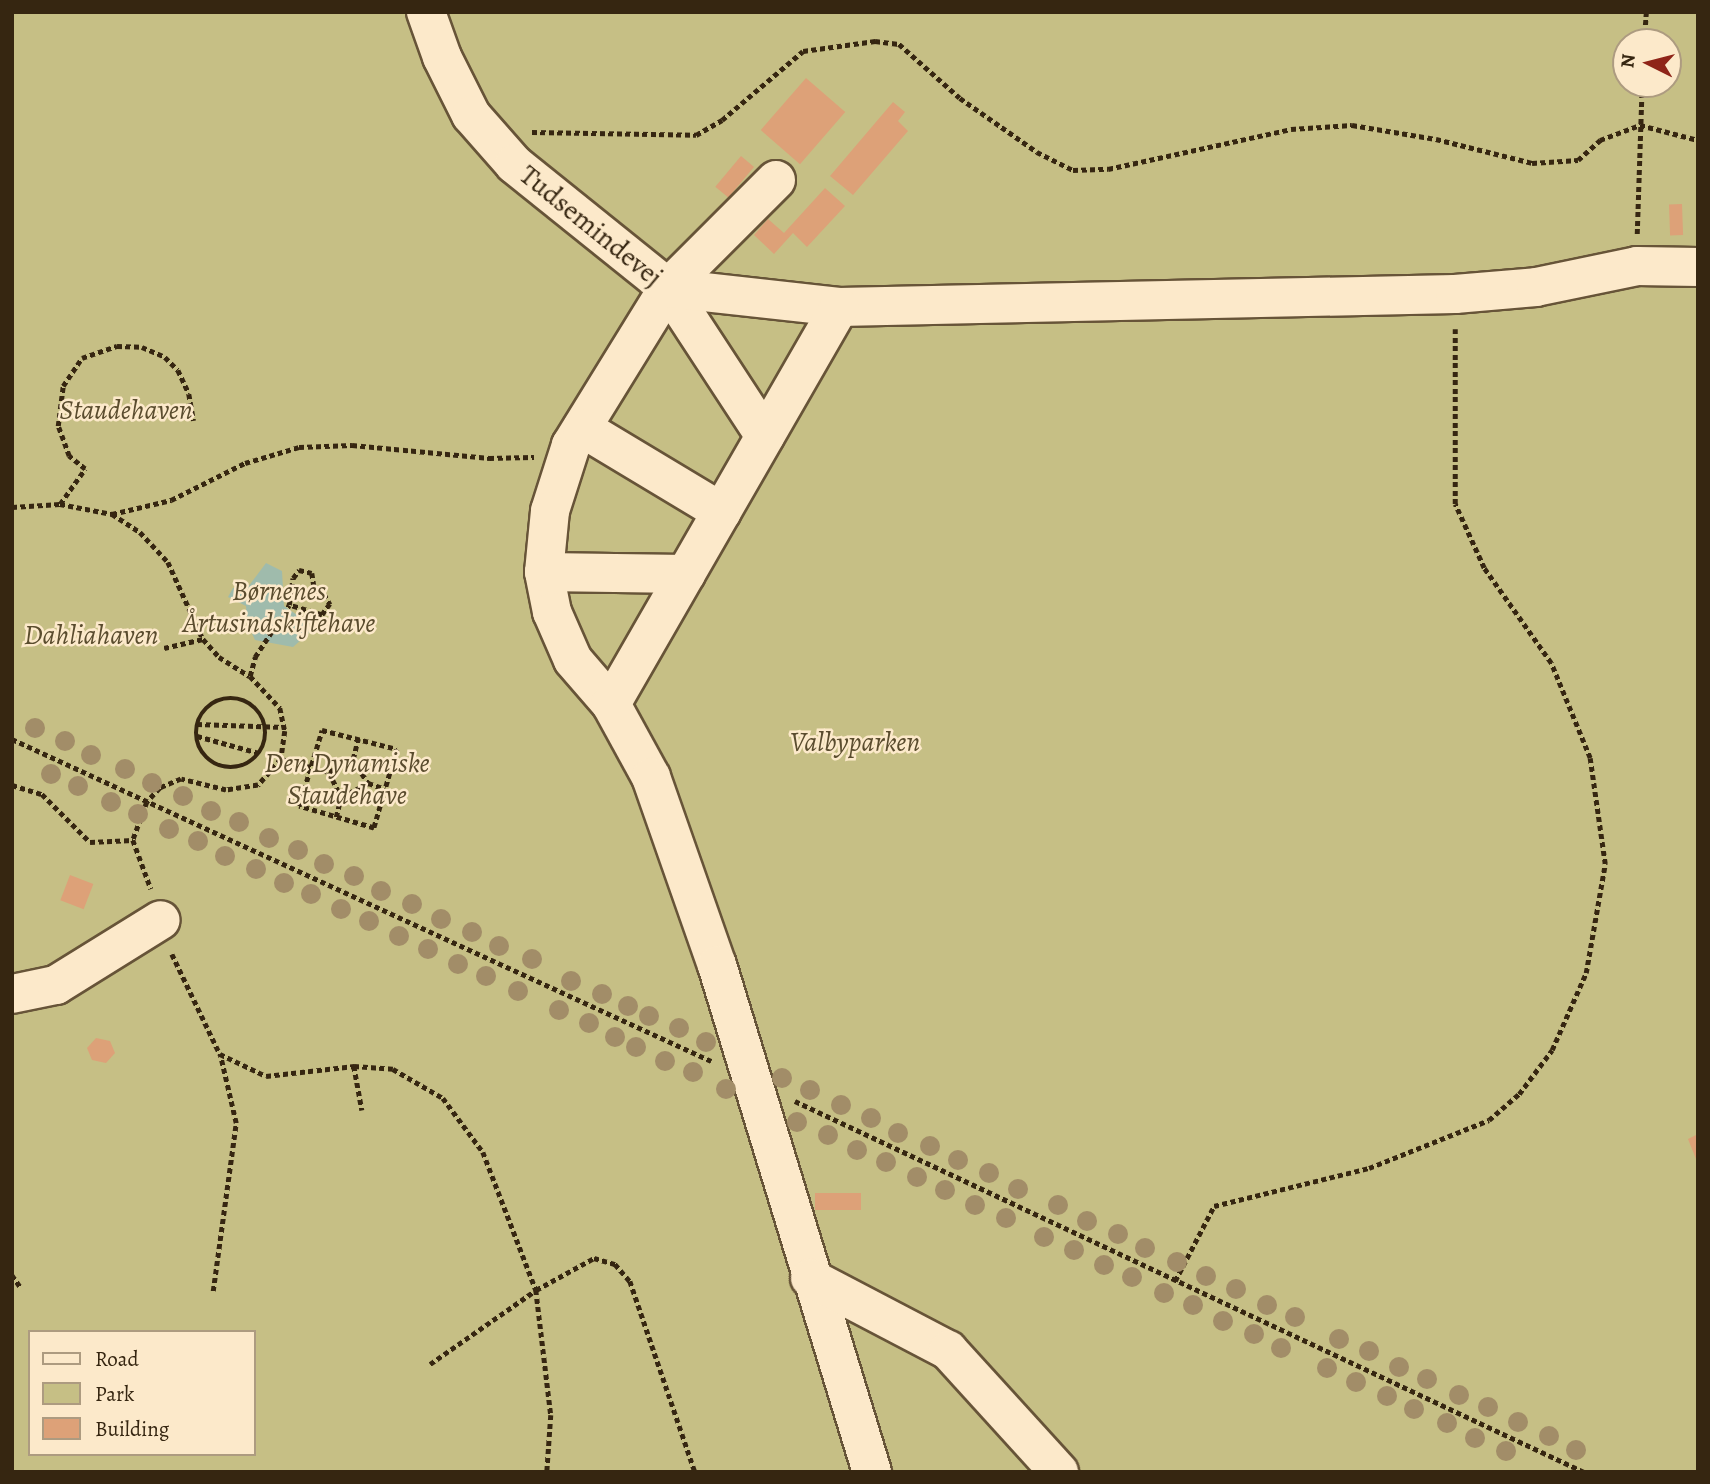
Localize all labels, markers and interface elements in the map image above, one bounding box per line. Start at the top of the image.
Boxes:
north arrow [1612,28,1682,98]
text: N [1614,53,1642,69]
street label: Tudsemindevej [513,158,669,294]
park label: Staudehaven [59,393,193,427]
park label: Børnenes Årtusindskiftehave [183,574,375,640]
park label: Dahliahaven [24,618,158,652]
park label: Valbyparken [790,725,920,759]
park label: Den Dynamiske Staudehave [264,746,430,812]
legend [28,1330,256,1456]
text: Road [95,1345,139,1373]
text: Park [95,1380,134,1408]
text: Building [95,1415,169,1443]

